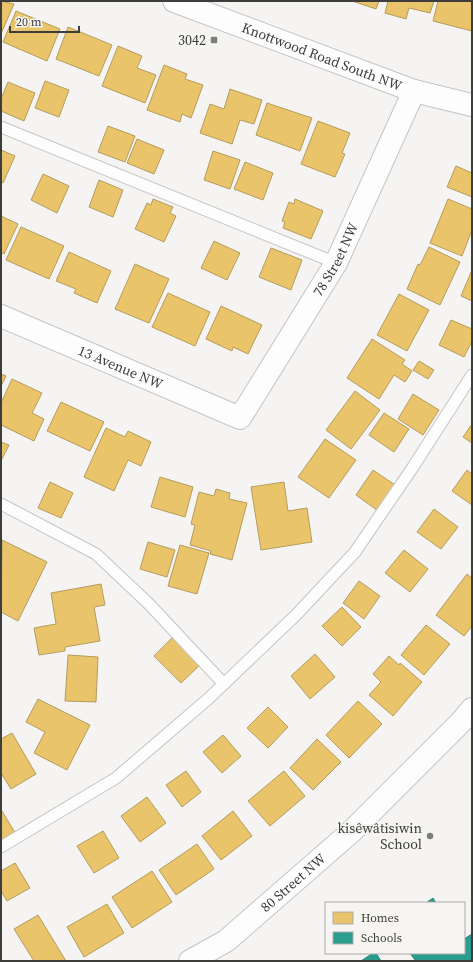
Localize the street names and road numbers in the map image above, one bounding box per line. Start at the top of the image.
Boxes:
street label: Knottwood Road South NW [239,17,405,96]
street label: 78 Street NW [308,219,363,300]
street label: 13 Avenue NW [75,340,167,394]
street label: 80 Street NW [256,848,330,917]

